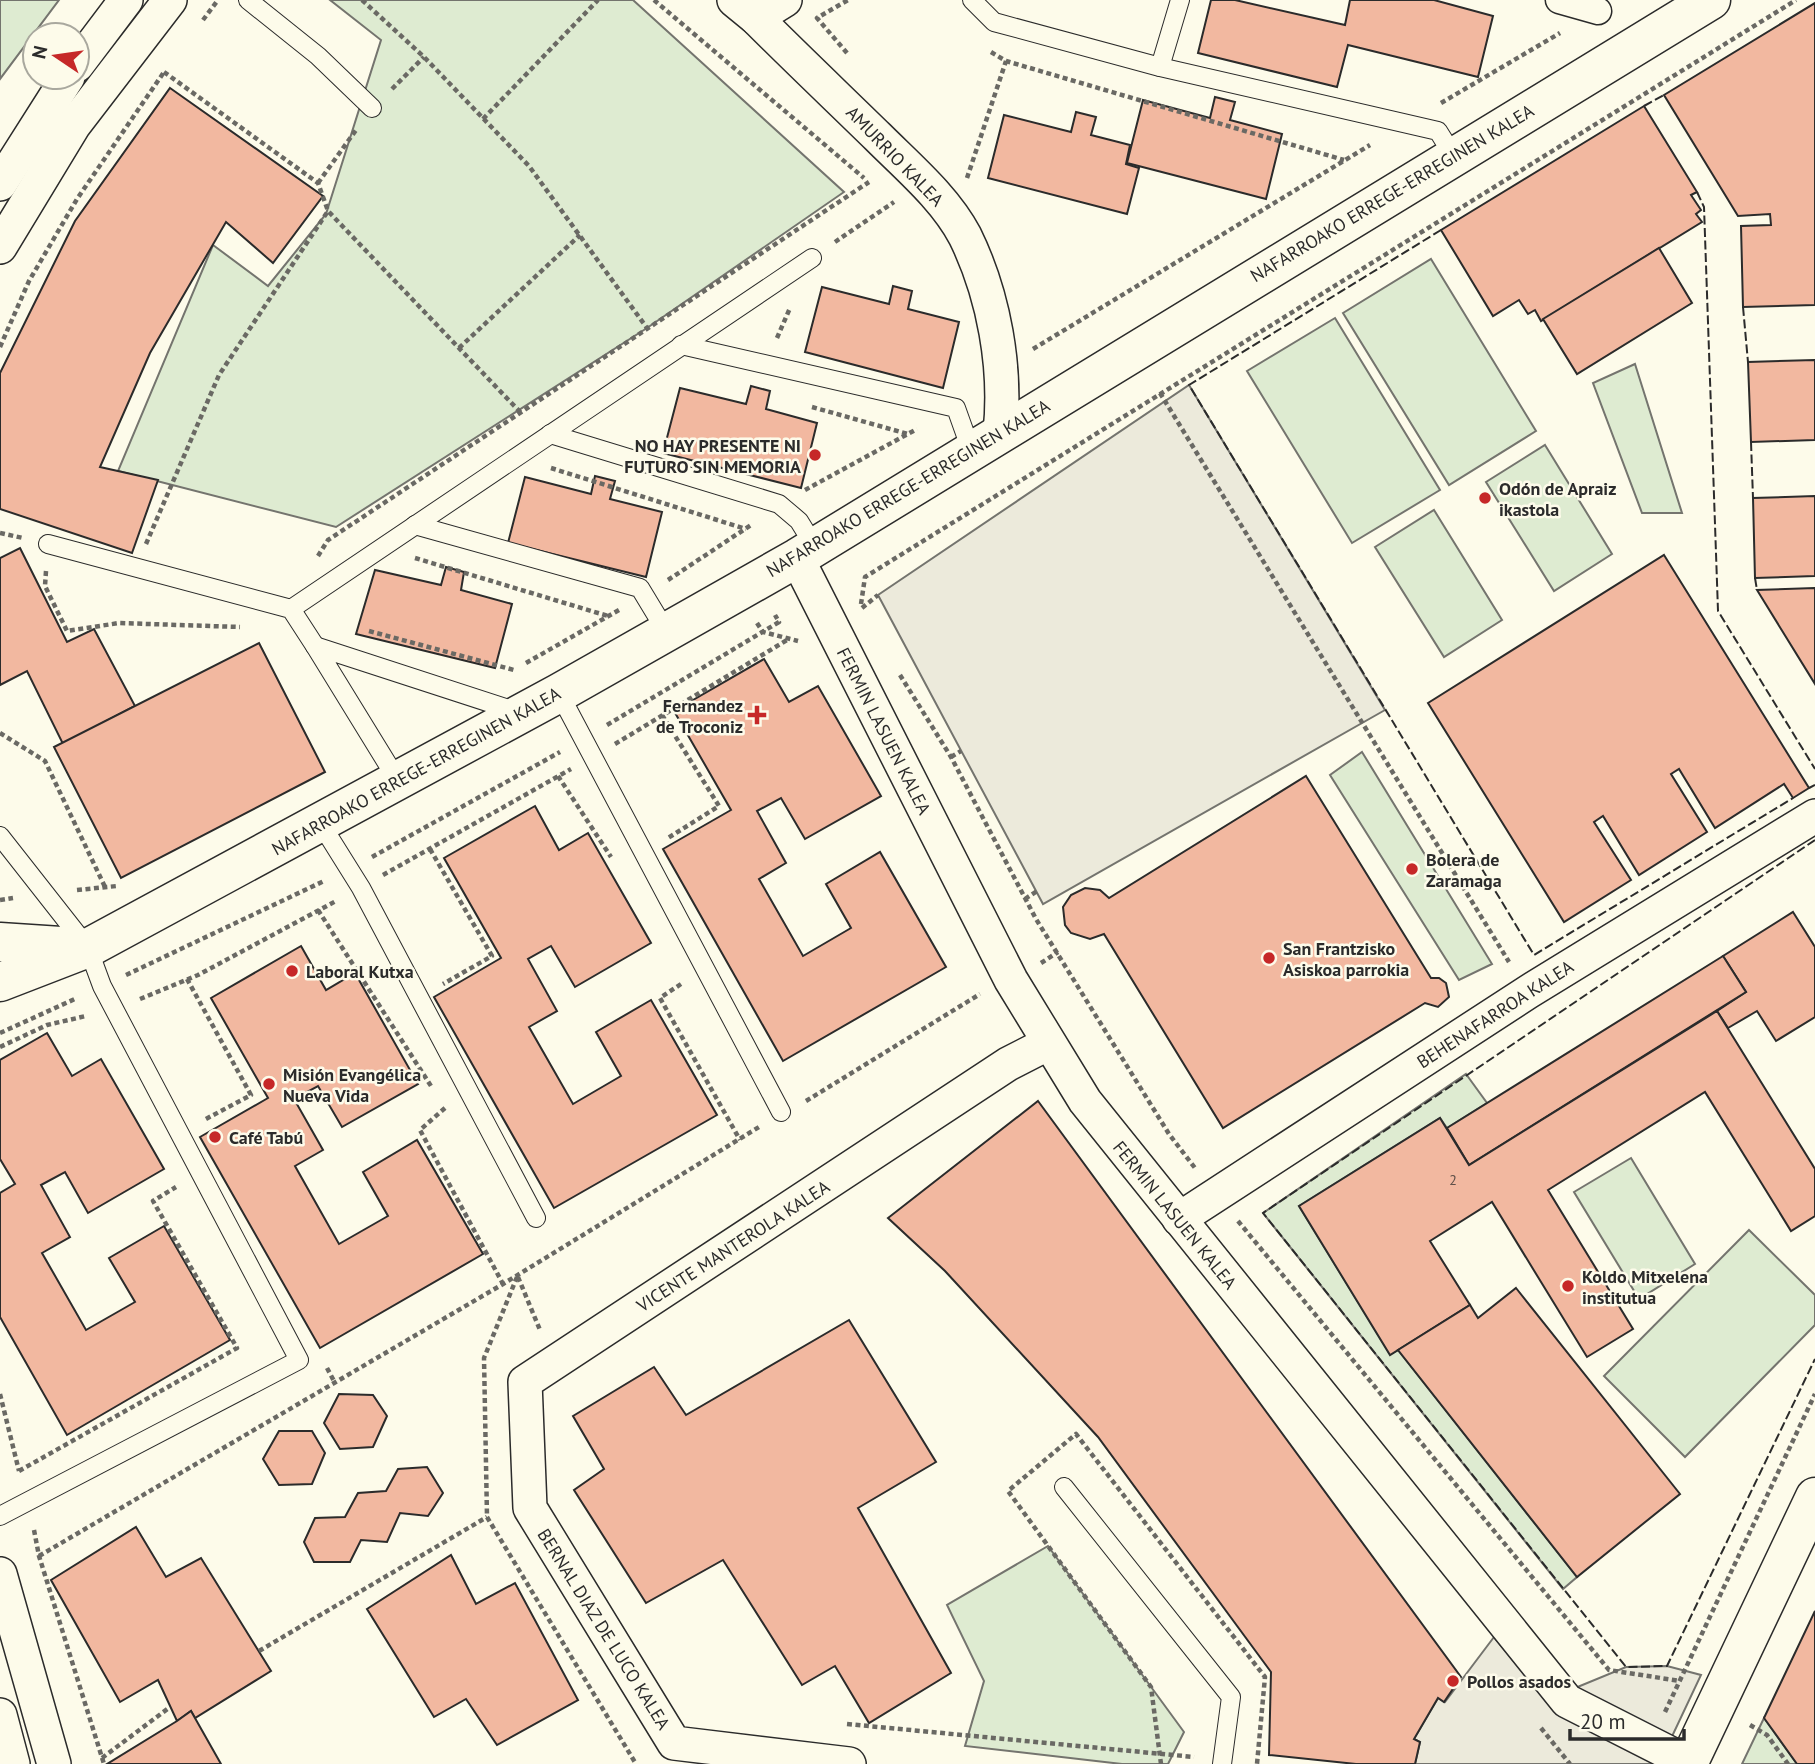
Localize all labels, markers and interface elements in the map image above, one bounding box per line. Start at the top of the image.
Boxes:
north arrow [21,21,91,91]
text: N [26,43,53,61]
street label: NAFARROAKO ERREGE-ERREGINEN KALEA [1246,99,1538,287]
street label: AMURRIO KALEA [841,101,949,211]
street label: NAFARROAKO ERREGE-ERREGINEN KALEA [762,394,1054,582]
place label: NO HAY PRESENTE NI FUTURO SIN MEMORIA [624,434,801,478]
marker: NO HAY PRESENTE NI FUTURO SIN MEMORIA [807,447,823,463]
place label: Odón de Apraiz ikastola [1499,477,1616,521]
marker: Odón de Apraiz ikastola [1477,490,1493,506]
street label: FERMIN LASUEN KALEA [832,644,936,819]
street label: NAFARROAKO ERREGE-ERREGINEN KALEA [268,682,565,860]
place label: Fernandez de Troconiz [656,694,743,738]
marker: Fernandez de Troconiz [749,707,765,723]
place label: Bolera de Zaramaga [1426,848,1502,892]
marker: Bolera de Zaramaga [1404,861,1420,877]
place label: San Frantzisko Asiskoa parrokia [1283,937,1409,981]
marker: San Frantzisko Asiskoa parrokia [1261,950,1277,966]
street label: BEHENAFARROA KALEA [1412,955,1578,1073]
place label: Laboral Kutxa [306,960,414,983]
marker: Laboral Kutxa [284,963,300,979]
place label: Misión Evangélica Nueva Vida [283,1063,421,1107]
marker: Misión Evangélica Nueva Vida [261,1076,277,1092]
place label: Café Tabú [229,1126,303,1149]
marker: Café Tabú [207,1129,223,1145]
street label: FERMIN LASUEN KALEA [1108,1136,1242,1294]
house number: 2 [1449,1171,1457,1189]
street label: VICENTE MANTEROLA KALEA [631,1175,834,1318]
place label: Koldo Mitxelena institutua [1582,1265,1708,1309]
marker: Koldo Mitxelena institutua [1560,1278,1576,1294]
street label: BERNAL DIAZ DE LUCO KALEA [533,1524,676,1734]
place label: Pollos asados [1467,1670,1572,1693]
marker: Pollos asados [1445,1673,1461,1689]
scale bar [1570,1698,1684,1742]
text: 20 m [1580,1708,1626,1735]

